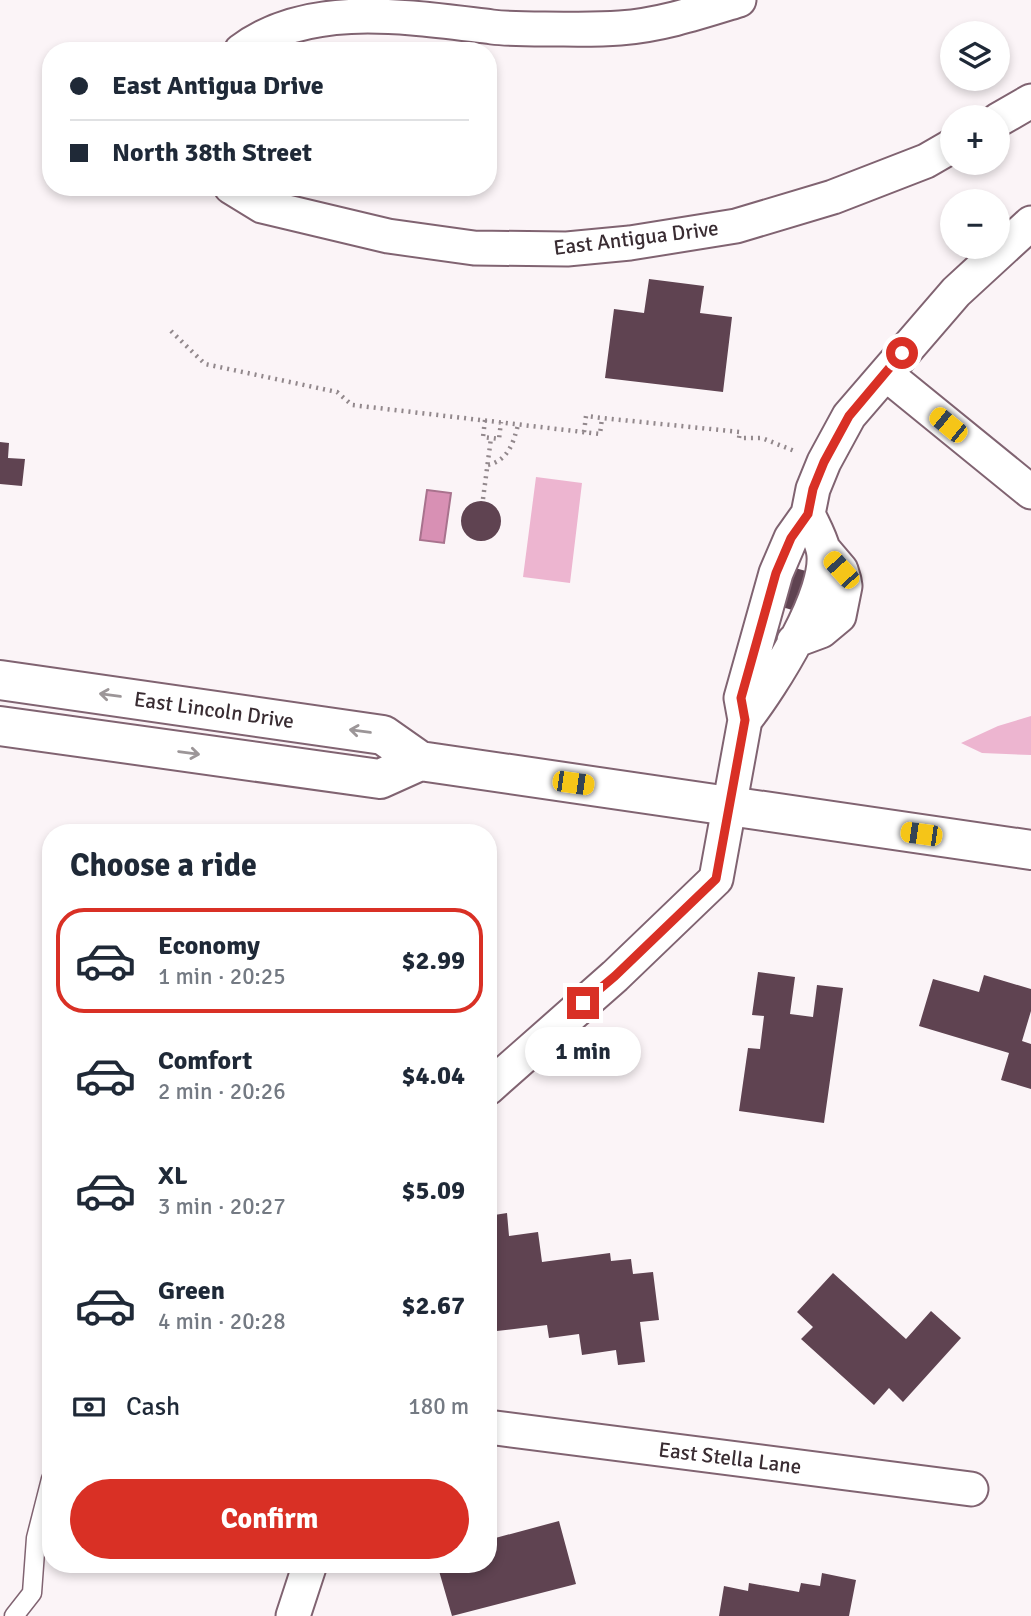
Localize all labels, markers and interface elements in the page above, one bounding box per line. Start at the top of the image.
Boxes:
map controls [940,21,1010,259]
button: layers [940,21,1010,91]
text: East Antigua Drive [112,70,324,102]
button: + [940,105,1010,175]
text: North 38th Street [112,137,312,169]
button: − [940,189,1010,259]
street label: East Antigua Drive [552,215,720,261]
route start [886,337,918,369]
car [926,404,971,446]
car [820,547,863,593]
street label: East Lincoln Drive [132,686,296,734]
one-way arrow [100,689,122,702]
one-way arrow [349,725,372,738]
one-way arrow [177,746,200,759]
car [551,770,596,796]
car [899,821,944,847]
text: Choose a ride [70,846,257,885]
icon: car [74,929,137,992]
text: Economy [158,930,260,962]
text: $2.99 [401,945,465,977]
text: 1 min · 20:25 [158,962,286,991]
route end [567,987,599,1019]
callout: 1 min [525,1028,641,1076]
text: 1 min [555,1037,611,1066]
icon: car [74,1044,137,1107]
text: Comfort [158,1045,252,1077]
text: $4.04 [401,1060,465,1092]
text: 2 min · 20:26 [158,1077,286,1106]
icon: car [74,1159,137,1222]
text: XL [158,1160,188,1192]
text: $5.09 [401,1175,465,1207]
text: 3 min · 20:27 [158,1192,286,1221]
icon: car [74,1274,137,1337]
text: Green [158,1275,225,1307]
text: $2.67 [401,1290,465,1322]
text: 4 min · 20:28 [158,1307,286,1336]
icon: cash [70,1388,108,1426]
text: Cash [126,1391,180,1423]
text: 180 m [408,1392,469,1421]
street label: East Stella Lane [657,1436,803,1480]
button: Confirm [70,1479,469,1559]

